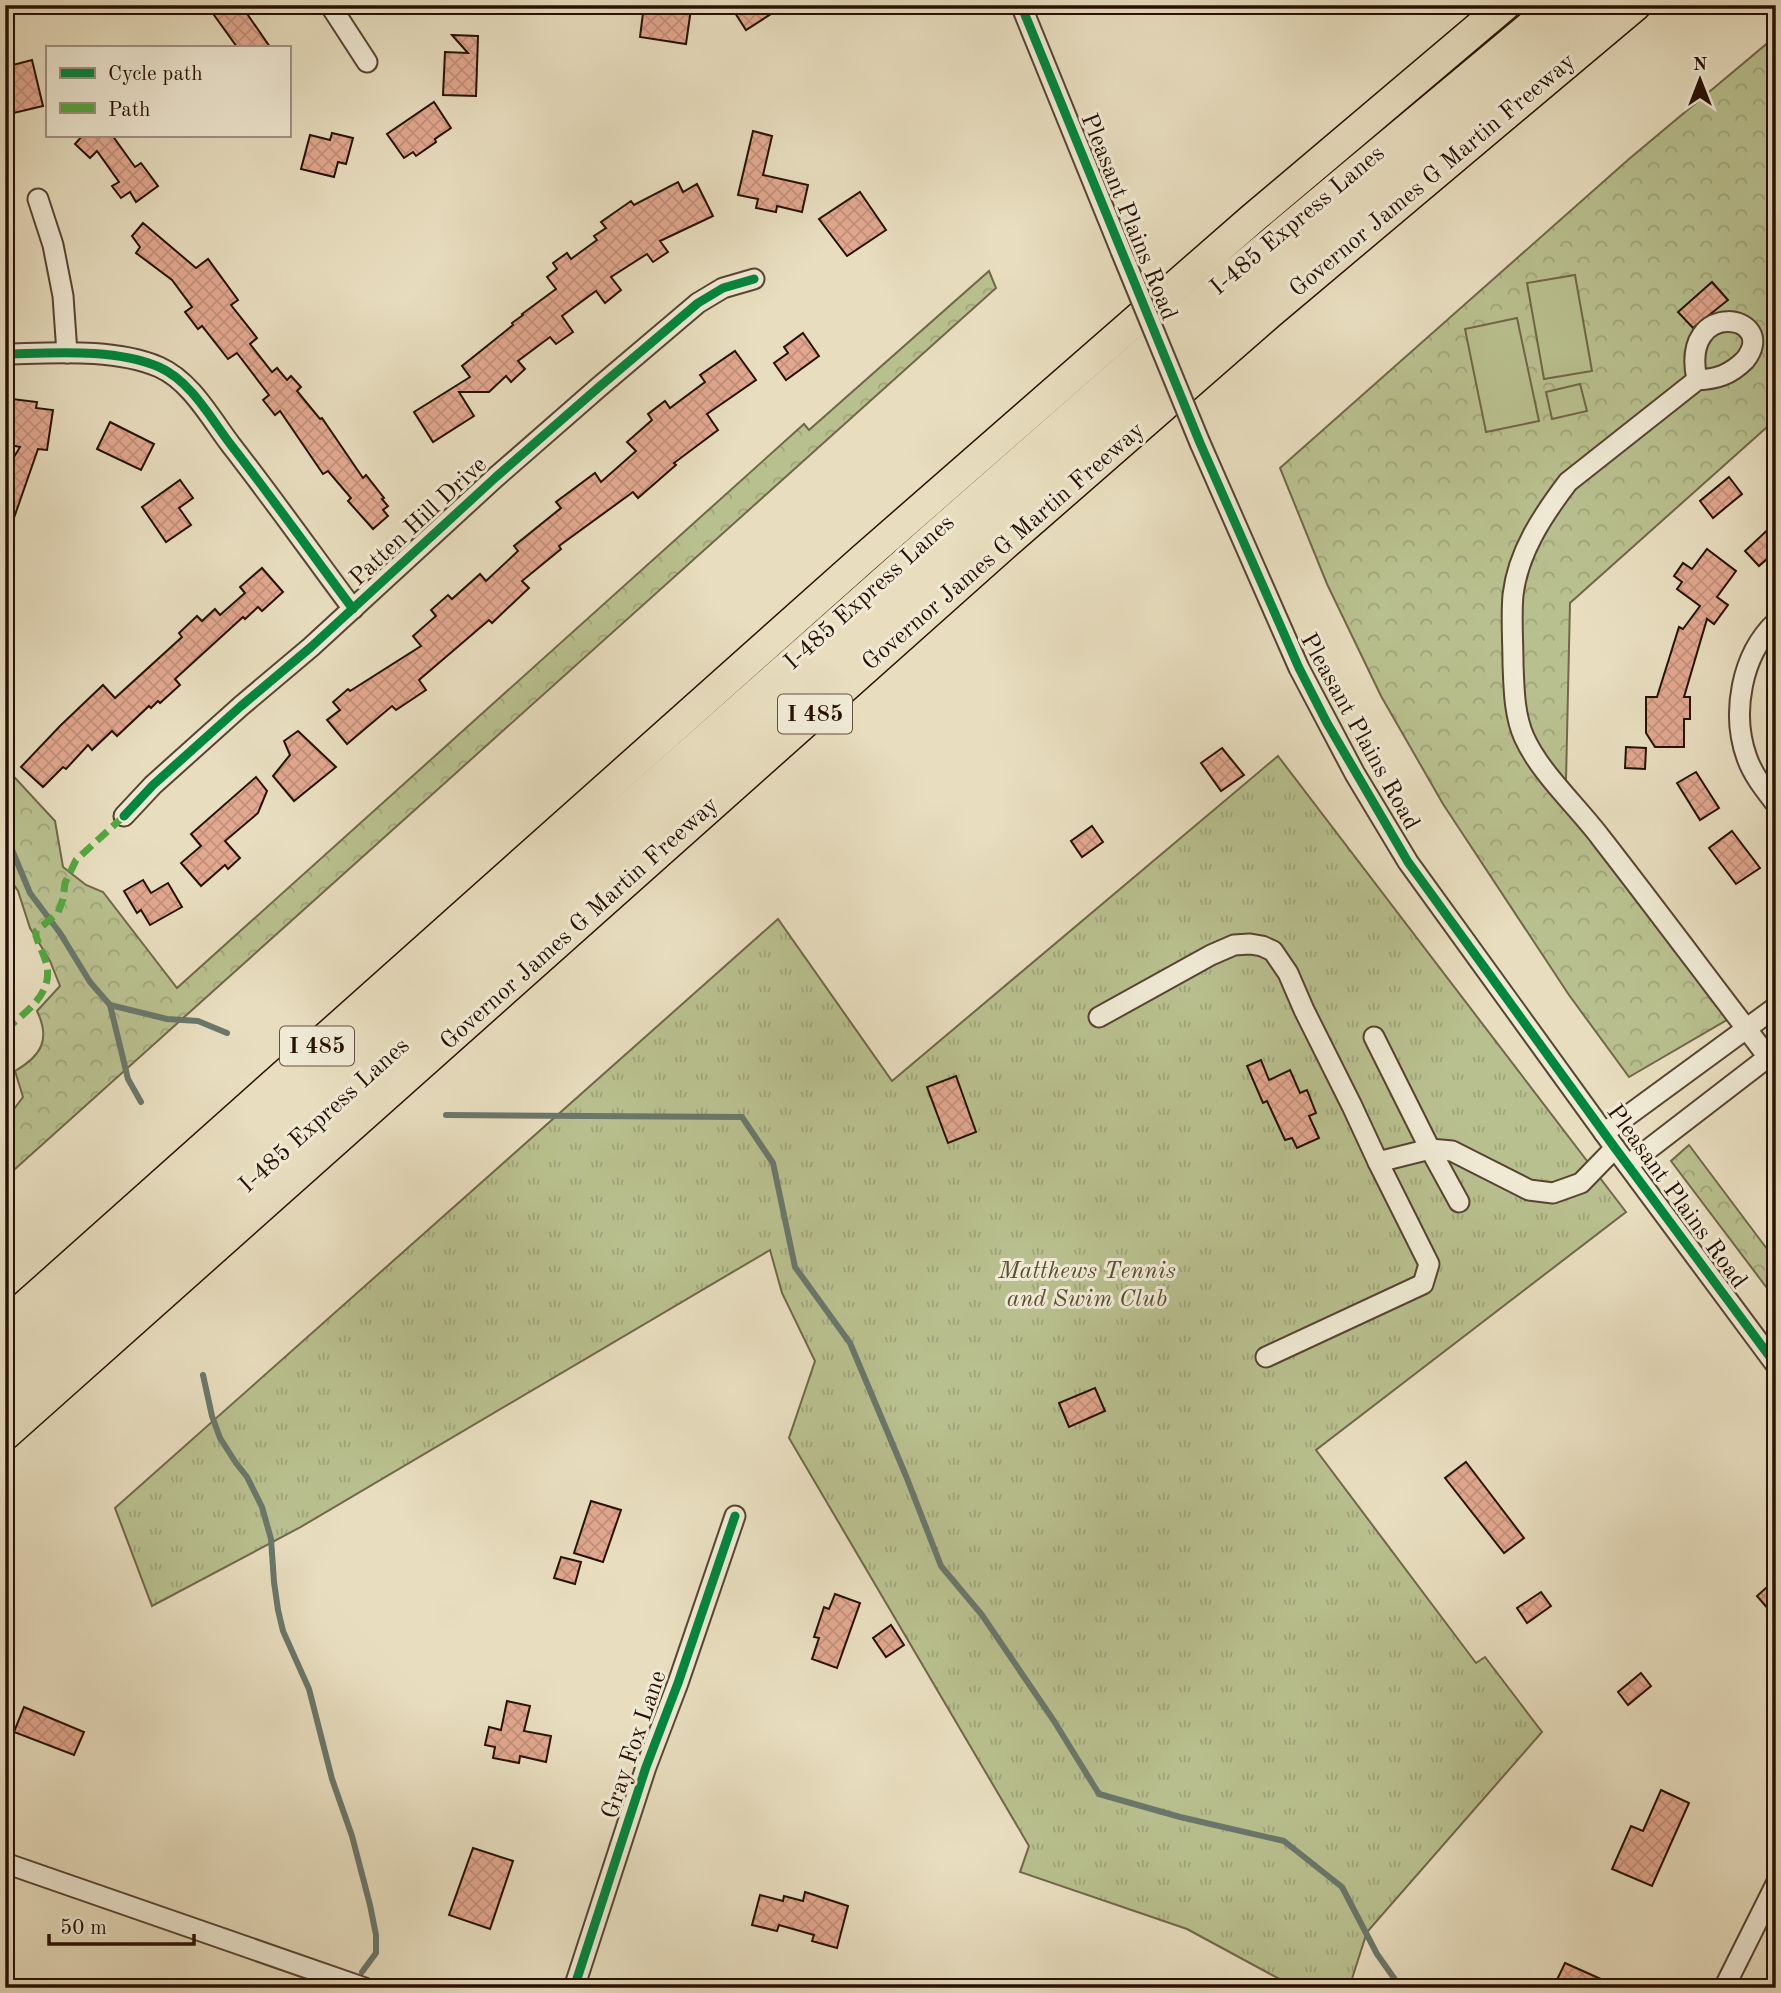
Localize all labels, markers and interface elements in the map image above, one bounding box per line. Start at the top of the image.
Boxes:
legend [46,46,290,136]
north arrow [1666,46,1736,116]
street label: Governor James G Martin Freeway [1286,49,1581,302]
text: N [1693,56,1708,75]
text: Cycle path [108,64,203,85]
text: Path [108,100,151,121]
street label: Pleasant Plains Road [1076,110,1180,324]
street label: I-485 Express Lanes [1206,141,1390,301]
street label: Governor James G Martin Freeway [859,418,1150,676]
street label: Patten Hill Drive [346,453,492,591]
street label: I-485 Express Lanes [781,511,959,675]
street label: Pleasant Plains Road [1295,630,1423,834]
road number: I 485 [778,694,852,734]
street label: Governor James G Martin Freeway [436,793,724,1055]
road number: I 485 [280,1026,354,1065]
street label: I-485 Express Lanes [236,1034,414,1198]
street label: Pleasant Plains Road [1601,1101,1751,1293]
park label: Matthews Tennis and Swim Club [997,1260,1176,1312]
street label: Gray Fox Lane [598,1668,672,1822]
scale bar [49,1902,194,1946]
text: 50 m [60,1918,107,1939]

